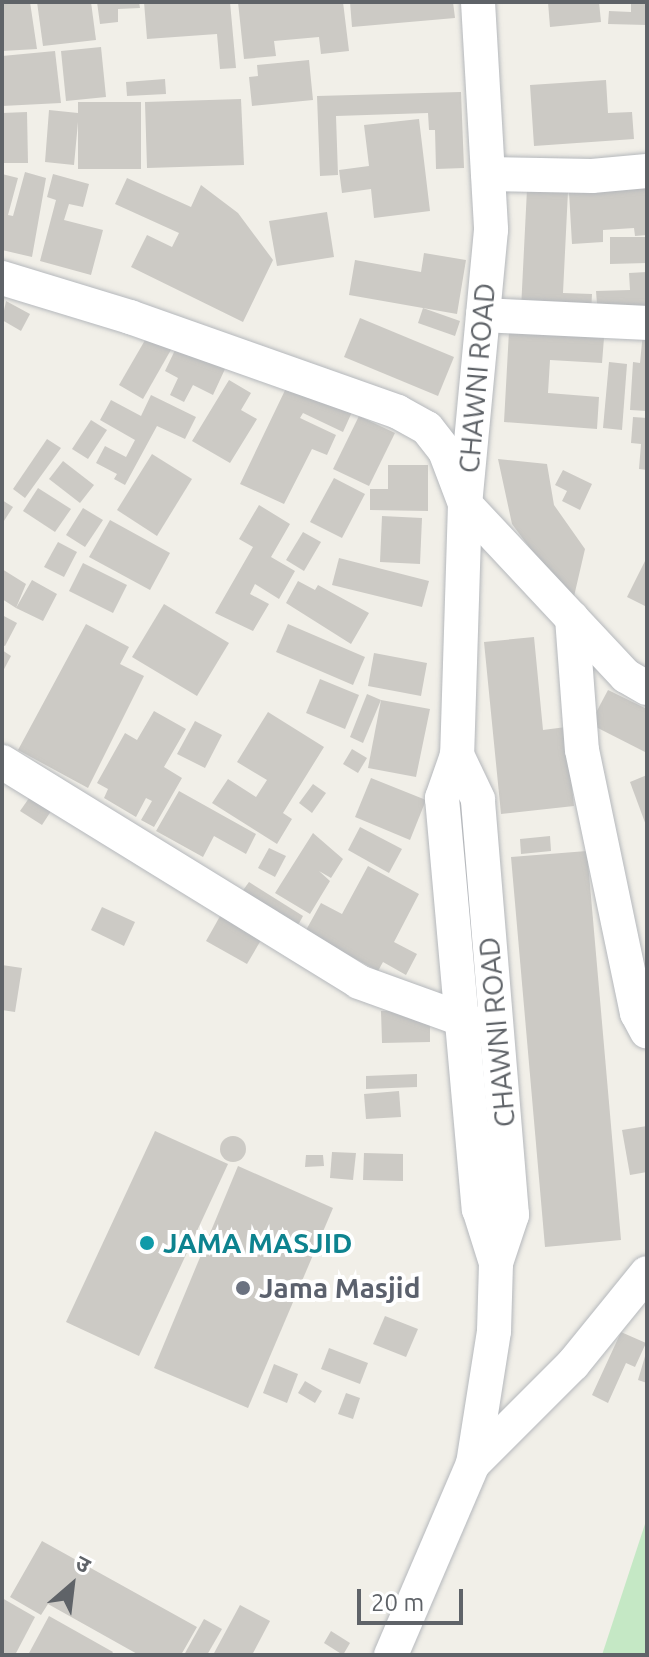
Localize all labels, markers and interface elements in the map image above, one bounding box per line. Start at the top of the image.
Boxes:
street label: CHAWNI ROAD [452,281,502,475]
street label: CHAWNI ROAD [472,935,522,1129]
place label: JAMA MASJID [163,1226,352,1260]
marker: JAMA MASJID [138,1234,156,1252]
place label: Jama Masjid [259,1271,420,1305]
marker: Jama Masjid [234,1279,252,1297]
north arrow [32,1545,112,1625]
text: उ [72,1549,95,1577]
scale bar [361,1573,467,1623]
text: 20 m [371,1589,424,1616]

